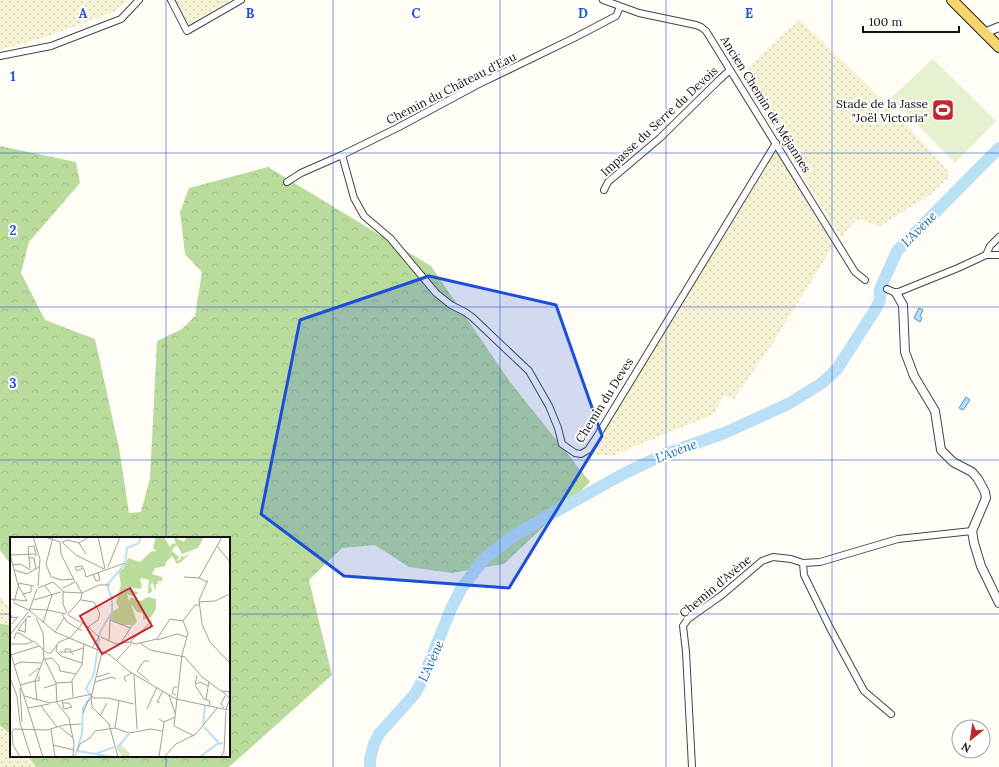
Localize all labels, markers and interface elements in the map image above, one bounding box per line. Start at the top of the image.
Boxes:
text: A [79,5,88,22]
text: B [246,5,255,22]
text: C [412,5,421,22]
text: D [578,5,588,22]
text: E [745,5,753,22]
scale bar [863,8,959,34]
text: 100 m [869,14,902,29]
street label: Ancien Chemin de Méjannes [717,32,815,175]
street label: Chemin du Château d'Eau [384,49,518,127]
street label: Impasse du Serre du Devois [597,63,721,179]
text: 1 [10,68,16,85]
place label: Stade de la Jasse "Joël Victoria" [836,96,928,125]
sports icon: Stade de la Jasse "Joël Victoria" [930,97,956,123]
water label: L'Avène [898,208,940,250]
text: 2 [10,222,17,239]
street label: Chemin du Deves [572,354,636,445]
text: 3 [9,375,17,392]
water label: L'Avène [653,435,699,467]
inset map [10,537,230,757]
street label: Chemin d'Avène [676,551,754,620]
water label: L'Avène [414,638,448,684]
north arrow [951,719,991,759]
text: N [958,739,973,756]

